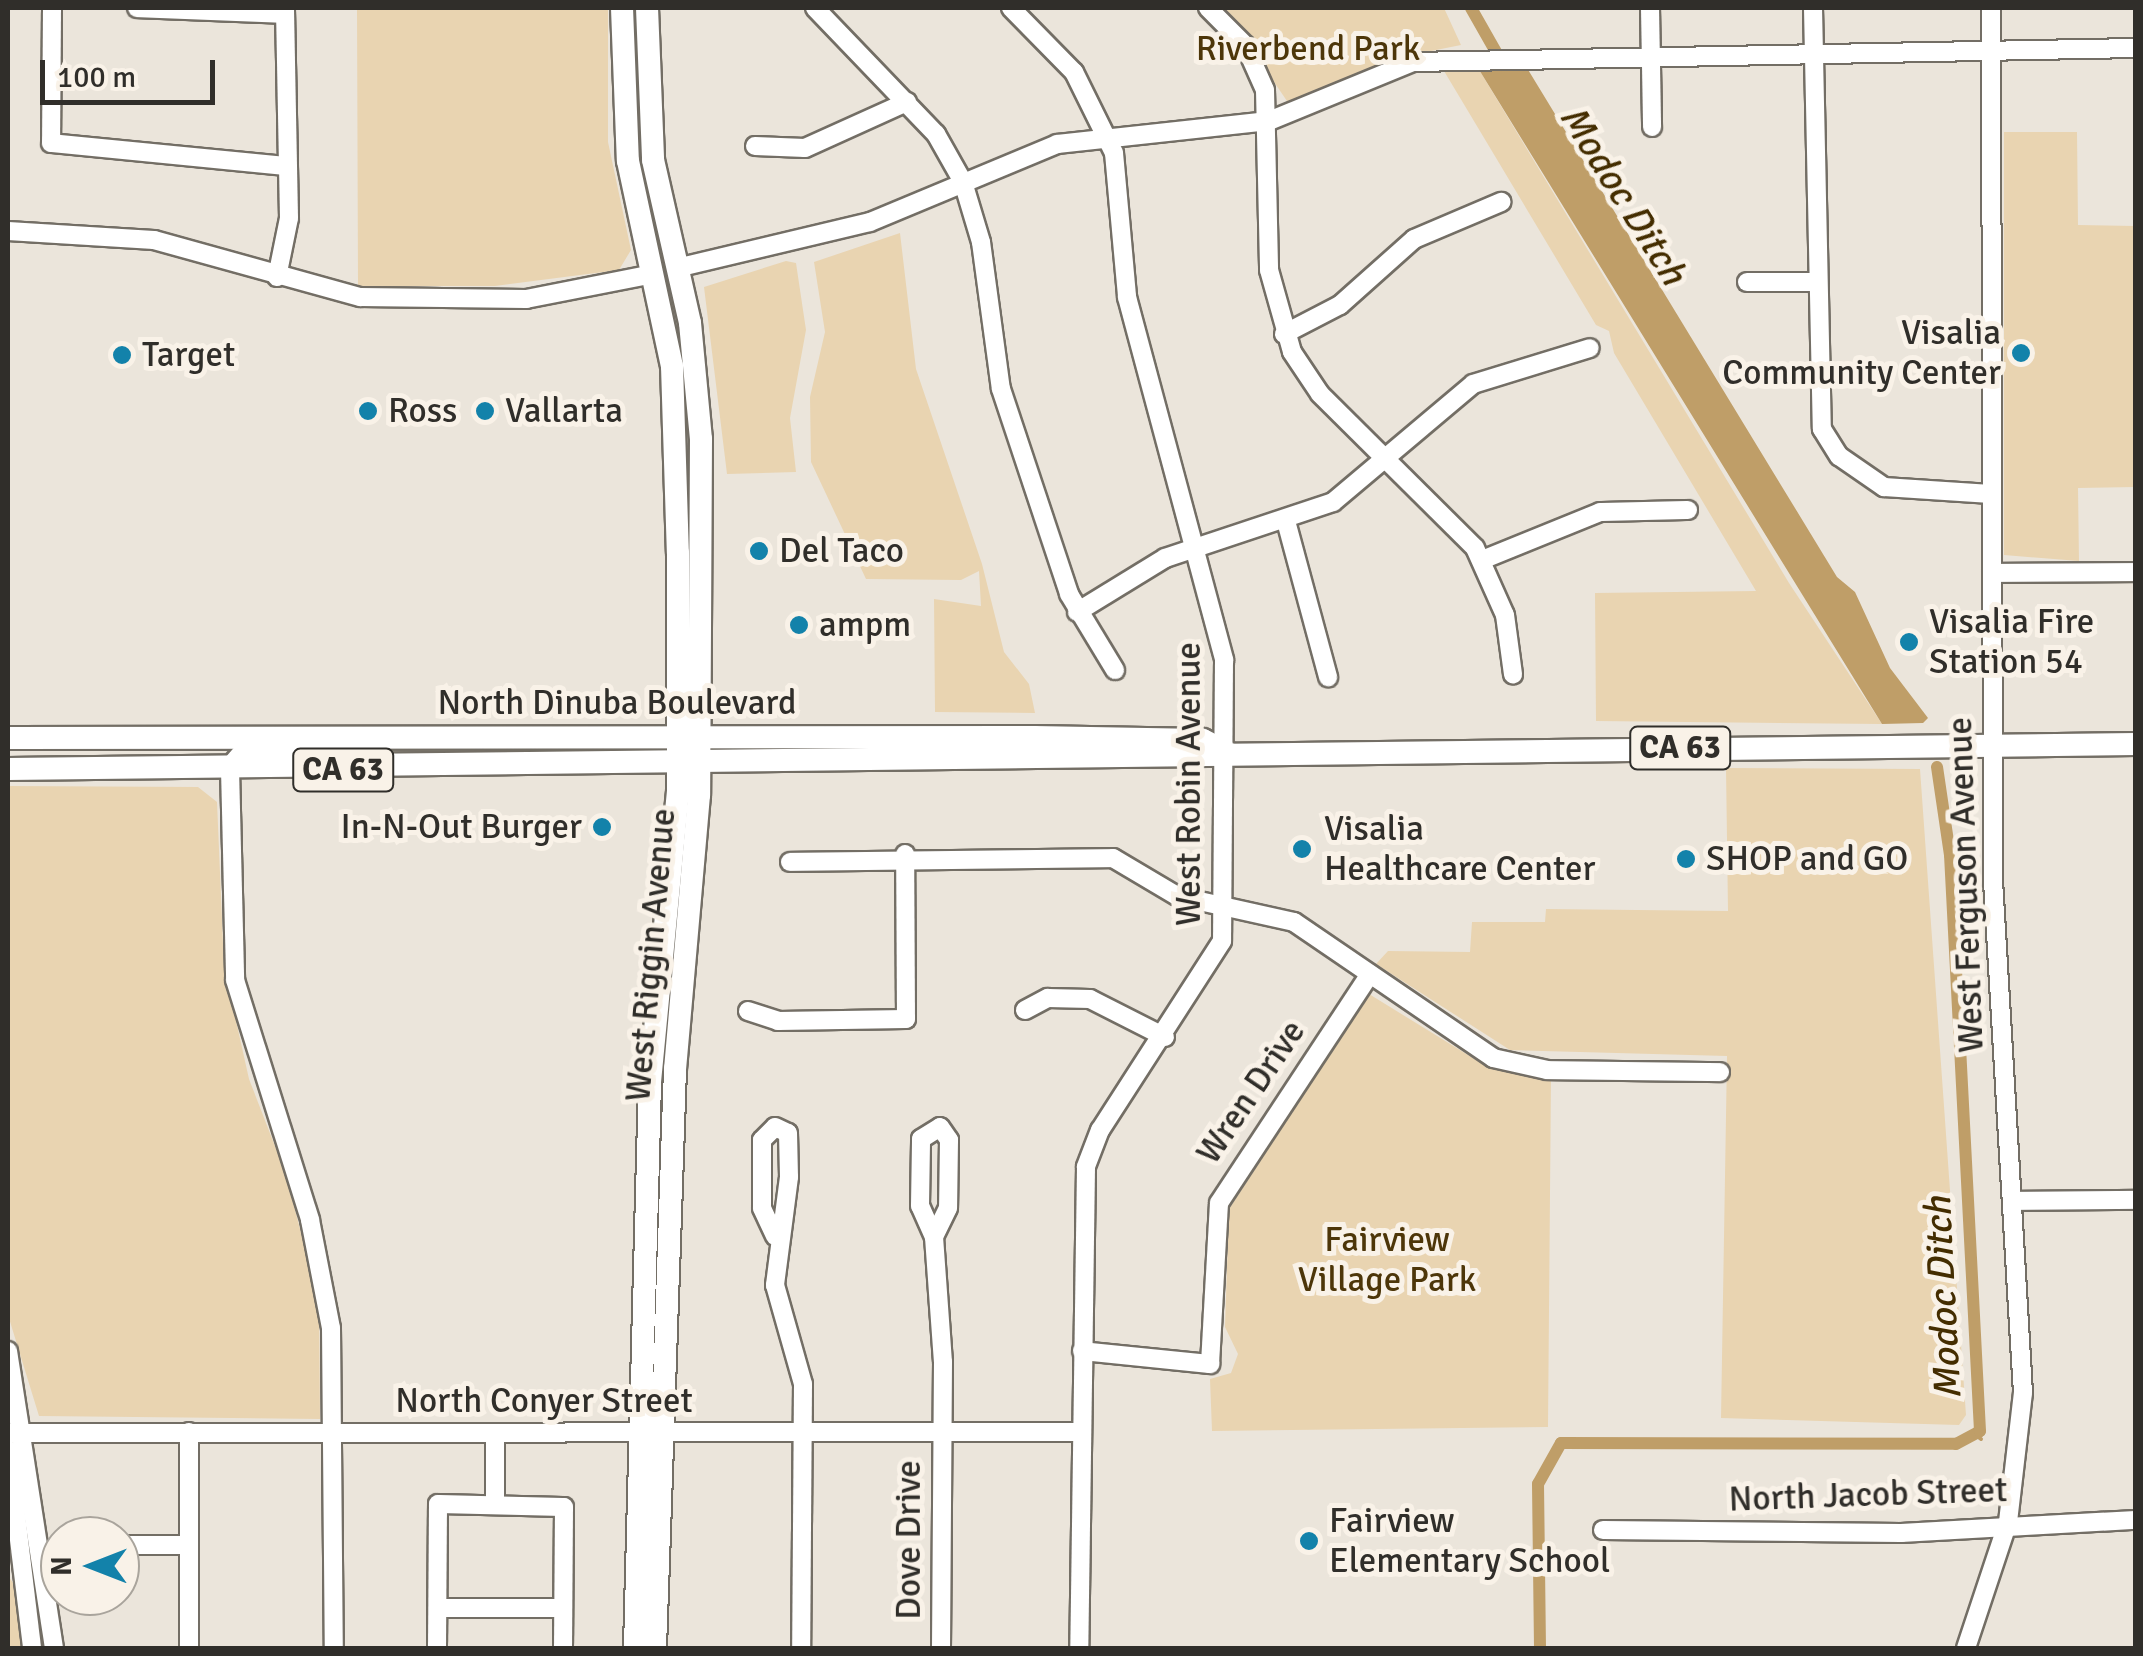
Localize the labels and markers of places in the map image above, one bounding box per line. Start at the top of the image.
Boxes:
place label: Visalia Community Center [1722,312,2001,394]
place label: Target [142,334,235,376]
marker: Visalia Community Center [2010,342,2032,364]
marker: Target [111,344,133,366]
place label: Ross [388,390,457,432]
place label: Vallarta [505,390,623,432]
marker: Ross [357,400,379,422]
marker: Vallarta [474,400,496,422]
place label: Del Taco [779,530,904,572]
marker: Del Taco [748,540,770,562]
place label: Visalia Fire Station 54 [1929,601,2094,683]
place label: ampm [819,604,911,646]
marker: ampm [788,614,810,636]
marker: Visalia Fire Station 54 [1898,631,1920,653]
place label: In-N-Out Burger [340,806,582,848]
place label: Visalia Healthcare Center [1324,808,1595,890]
marker: In-N-Out Burger [591,816,613,838]
marker: Visalia Healthcare Center [1289,836,1315,862]
place label: SHOP and GO [1706,838,1908,880]
marker: SHOP and GO [1675,848,1697,870]
place label: Fairview Elementary School [1329,1500,1610,1582]
marker: Fairview Elementary School [1298,1530,1320,1552]

